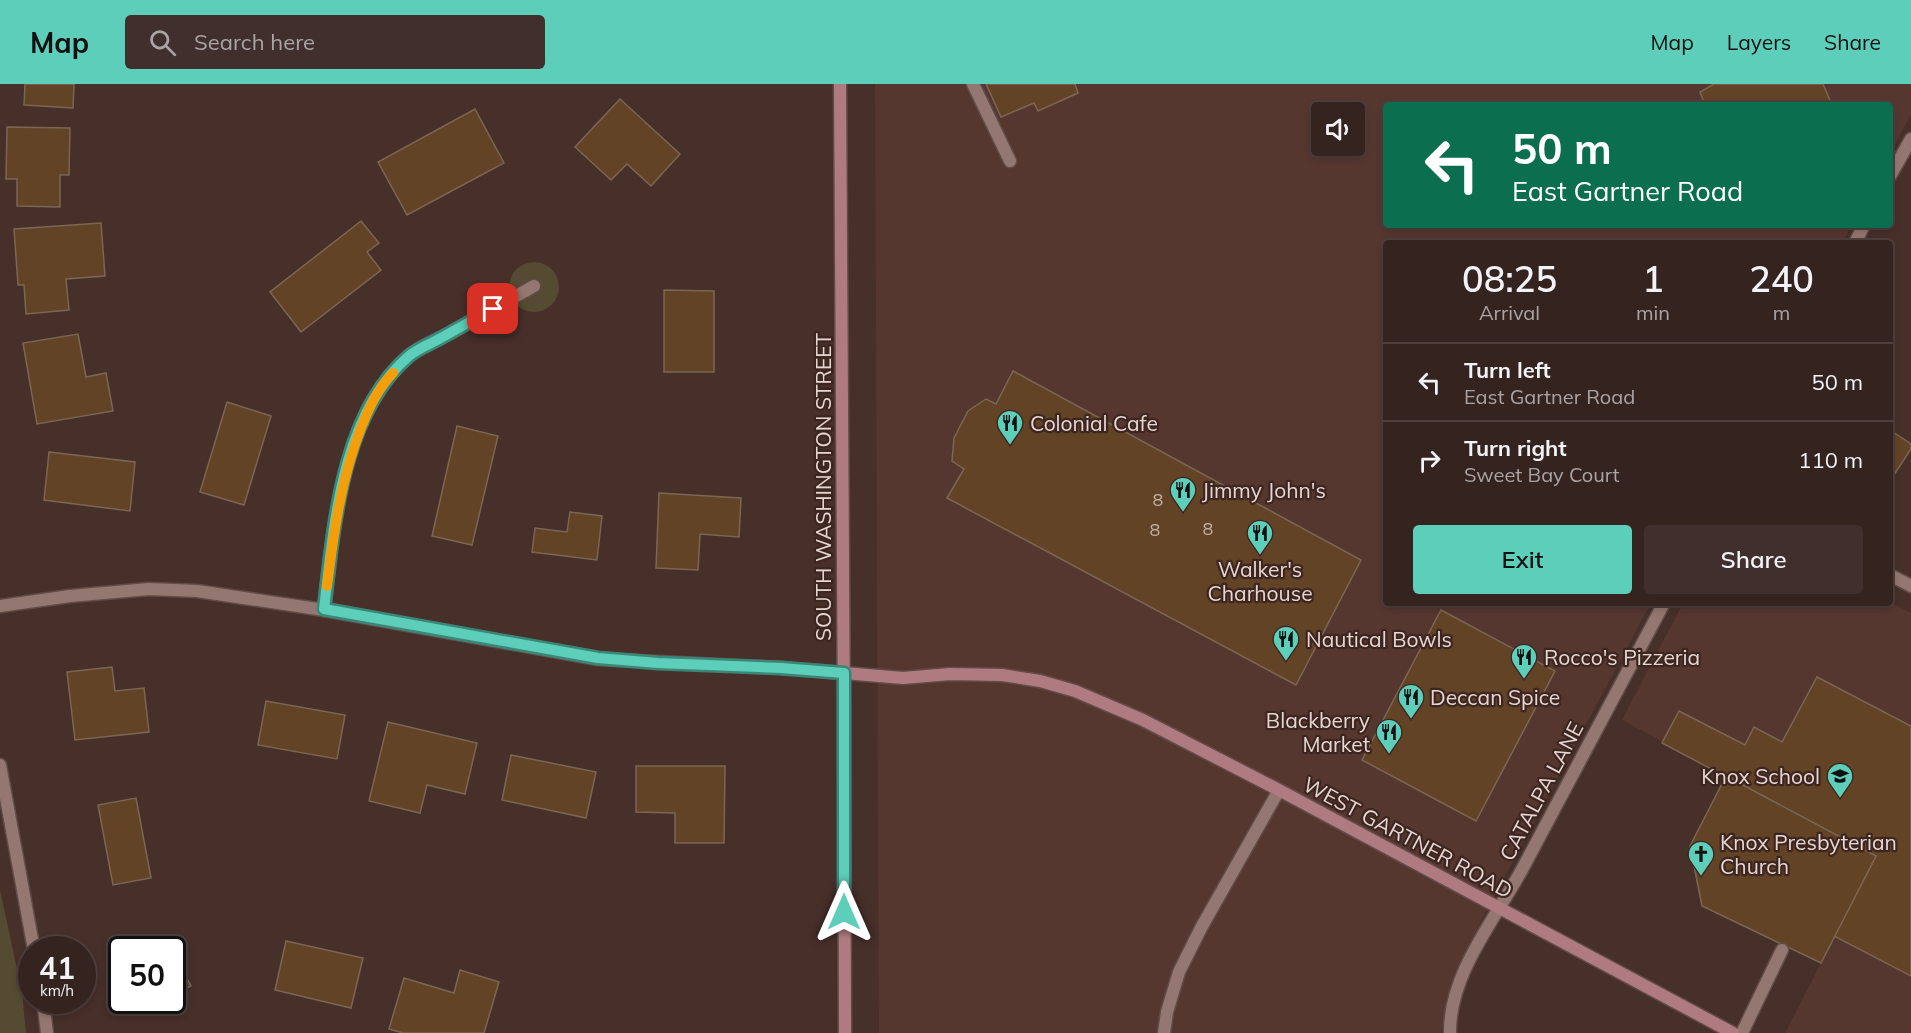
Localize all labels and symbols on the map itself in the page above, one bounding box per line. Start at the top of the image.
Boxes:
pin [467,283,518,334]
street label: SOUTH WASHINGTON STREET [810,333,836,641]
restaurant icon: Colonial Cafe [995,408,1025,446]
place label: Colonial Cafe [1030,410,1158,436]
restaurant icon: Jimmy John's [1168,475,1198,513]
place label: Jimmy John's [1202,477,1326,503]
house number: 8 [1153,488,1163,511]
house number: 8 [1203,517,1213,540]
house number: 8 [1150,518,1160,541]
restaurant icon: Walker's Charhouse [1245,518,1275,556]
place label: Walker's Charhouse [1207,556,1313,606]
restaurant icon: Nautical Bowls [1271,624,1301,662]
place label: Nautical Bowls [1306,626,1452,652]
restaurant icon: Rocco's Pizzeria [1509,642,1539,680]
place label: Rocco's Pizzeria [1544,644,1700,670]
restaurant icon: Deccan Spice [1396,682,1426,720]
place label: Deccan Spice [1430,684,1560,710]
place label: Blackberry Market [1266,707,1370,757]
restaurant icon: Blackberry Market [1374,717,1404,755]
street label: CATALPA LANE [1494,717,1588,865]
school or university icon: Knox School [1825,761,1855,799]
place label: Knox School [1701,763,1820,789]
street label: WEST GARTNER ROAD [1299,771,1517,903]
place label: Knox Presbyterian Church [1720,829,1897,879]
church icon: Knox Presbyterian Church [1686,839,1716,877]
position arrow [812,880,876,944]
speed limit sign: 50 [108,936,186,1014]

